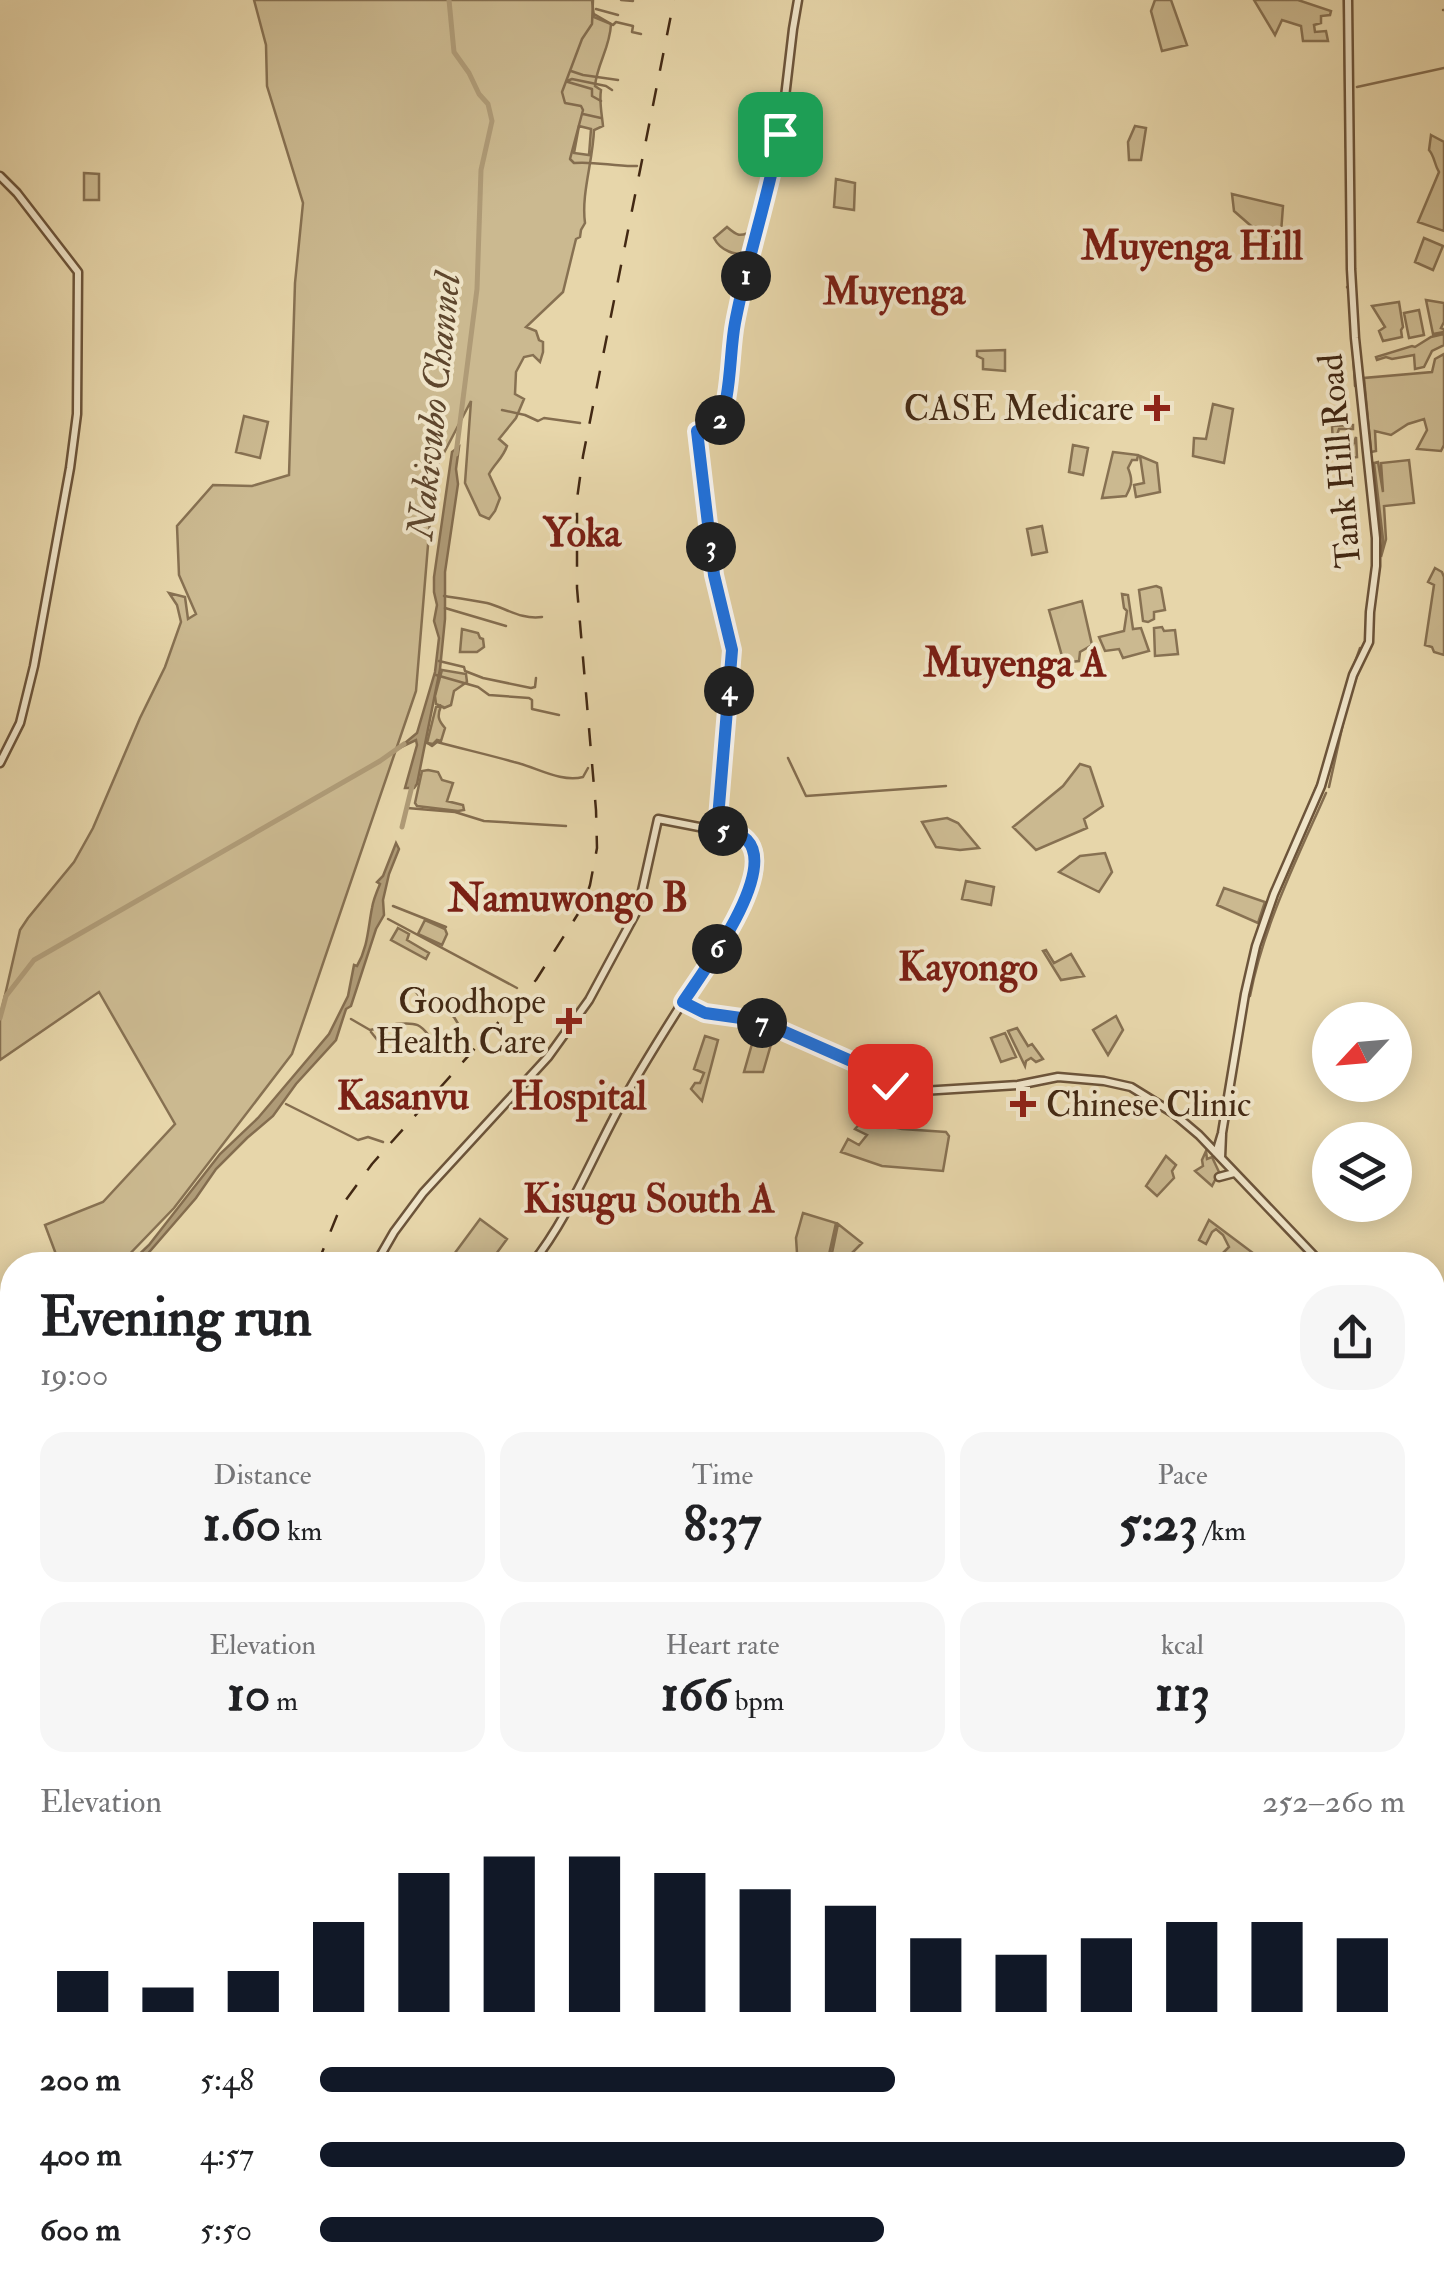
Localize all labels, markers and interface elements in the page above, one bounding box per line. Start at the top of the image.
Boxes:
pin [738,92,823,177]
icon: arrive [753,107,808,162]
district label: Muyenga Hill [1080,221,1304,272]
pin: 1 [721,251,771,301]
text: 1 [741,258,751,293]
water label: Nakivubo Channel [396,268,472,544]
district label: Muyenga [822,268,966,316]
street label: Tank Hill Road [1309,352,1371,570]
place label: CASE Medicare [904,387,1134,431]
pin: 2 [695,395,745,445]
marker: CASE Medicare [1144,395,1170,421]
text: 2 [713,402,727,437]
district label: Yoka [542,508,623,559]
pin: 3 [686,522,736,572]
text: 3 [706,529,716,564]
district label: Muyenga A [922,638,1107,689]
pin: 4 [704,666,754,716]
text: 4 [721,673,737,708]
pin: 5 [698,806,748,856]
text: 5 [717,813,729,848]
district label: Namuwongo B [447,873,688,924]
pin: 6 [692,924,742,974]
text: 6 [710,931,724,966]
district label: Kayongo [898,942,1038,993]
place label: Goodhope Health Care [375,980,546,1064]
pin: 7 [737,998,787,1048]
north arrow [1312,1002,1412,1102]
map controls [1312,1002,1412,1222]
text: 7 [756,1005,768,1040]
marker: Goodhope Health Care [556,1008,582,1034]
pin [848,1044,933,1129]
icon: check [863,1059,918,1114]
district label: Kasanvu [337,1071,470,1122]
district label: Hospital [511,1071,647,1122]
place label: Chinese Clinic [1046,1083,1251,1127]
marker: Chinese Clinic [1010,1091,1036,1117]
button: layers [1312,1122,1412,1222]
district label: Kisugu South A [523,1174,776,1225]
text: Evening run [40,1283,312,1352]
button: share [1300,1285,1405,1390]
text: 19:00 [40,1355,108,1395]
text: Distance [214,1458,311,1493]
text: Time [692,1458,753,1493]
text: Pace [1157,1458,1208,1493]
text: 1.60 [203,1493,281,1556]
text: 8:37 [684,1493,761,1556]
text: 5:23 [1119,1493,1198,1556]
text: km [281,1514,322,1549]
text: /km [1198,1514,1246,1549]
text: Elevation [209,1628,316,1663]
text: Heart rate [666,1628,779,1663]
text: kcal [1161,1628,1204,1663]
text: 10 [227,1663,270,1726]
text: 166 [661,1663,729,1726]
text: 113 [1155,1663,1210,1726]
text: m [270,1684,298,1719]
text: bpm [729,1684,784,1719]
text: Elevation [40,1782,162,1822]
text: 252–260 m [1262,1782,1405,1822]
text: 200 m [40,2060,121,2100]
text: 5:48 [200,2060,254,2100]
text: 400 m [40,2135,122,2175]
text: 4:57 [200,2135,254,2175]
text: 600 m [40,2210,121,2250]
text: 5:50 [200,2210,252,2250]

